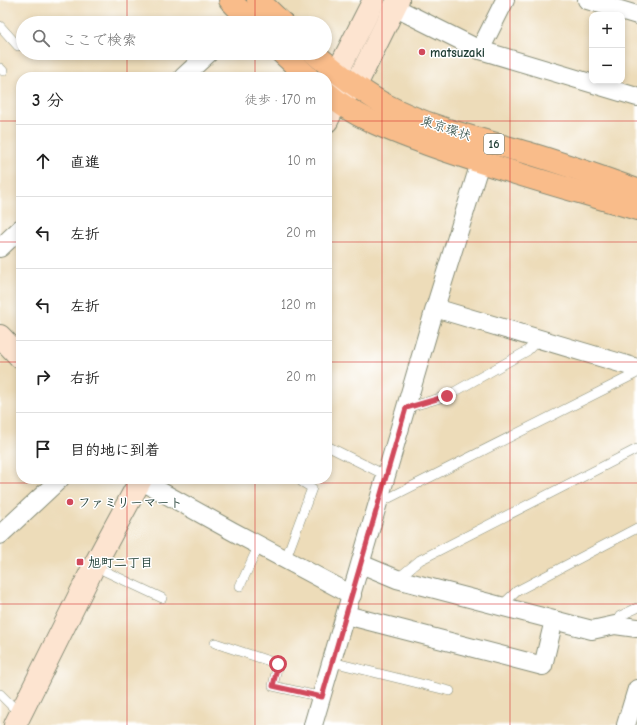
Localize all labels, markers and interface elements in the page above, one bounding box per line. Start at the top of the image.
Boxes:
map controls [589,12,625,84]
button: + [589,12,625,48]
search box [16,16,332,60]
icon: search [30,27,52,49]
text: ここで検索 [62,31,137,49]
place label: matsuzaki [430,45,485,60]
marker: matsuzaki [417,47,427,57]
button: − [589,48,625,84]
text: 3 分 [32,91,63,110]
text: 徒歩 · 170 m [245,92,316,107]
street label: 東京環状 [419,113,473,143]
road number: 16 [484,134,504,154]
icon: ahead [32,150,54,172]
text: 直進 [70,153,100,171]
text: 10 m [288,153,316,168]
icon: left [32,222,54,244]
text: 左折 [70,225,100,243]
text: 20 m [286,225,316,240]
icon: left [32,294,54,316]
text: 左折 [70,297,100,315]
text: 120 m [281,297,316,312]
icon: right [32,366,54,388]
text: 右折 [70,369,100,387]
text: 20 m [286,369,316,384]
route end [438,387,456,405]
icon: arrive [32,438,54,460]
text: 目的地に到着 [70,441,160,459]
place label: ファミリーマート [78,495,183,510]
marker: ファミリーマート [65,497,75,507]
place label: 旭町二丁目 [88,555,153,570]
marker: 旭町二丁目 [75,557,85,567]
route start [269,655,287,673]

